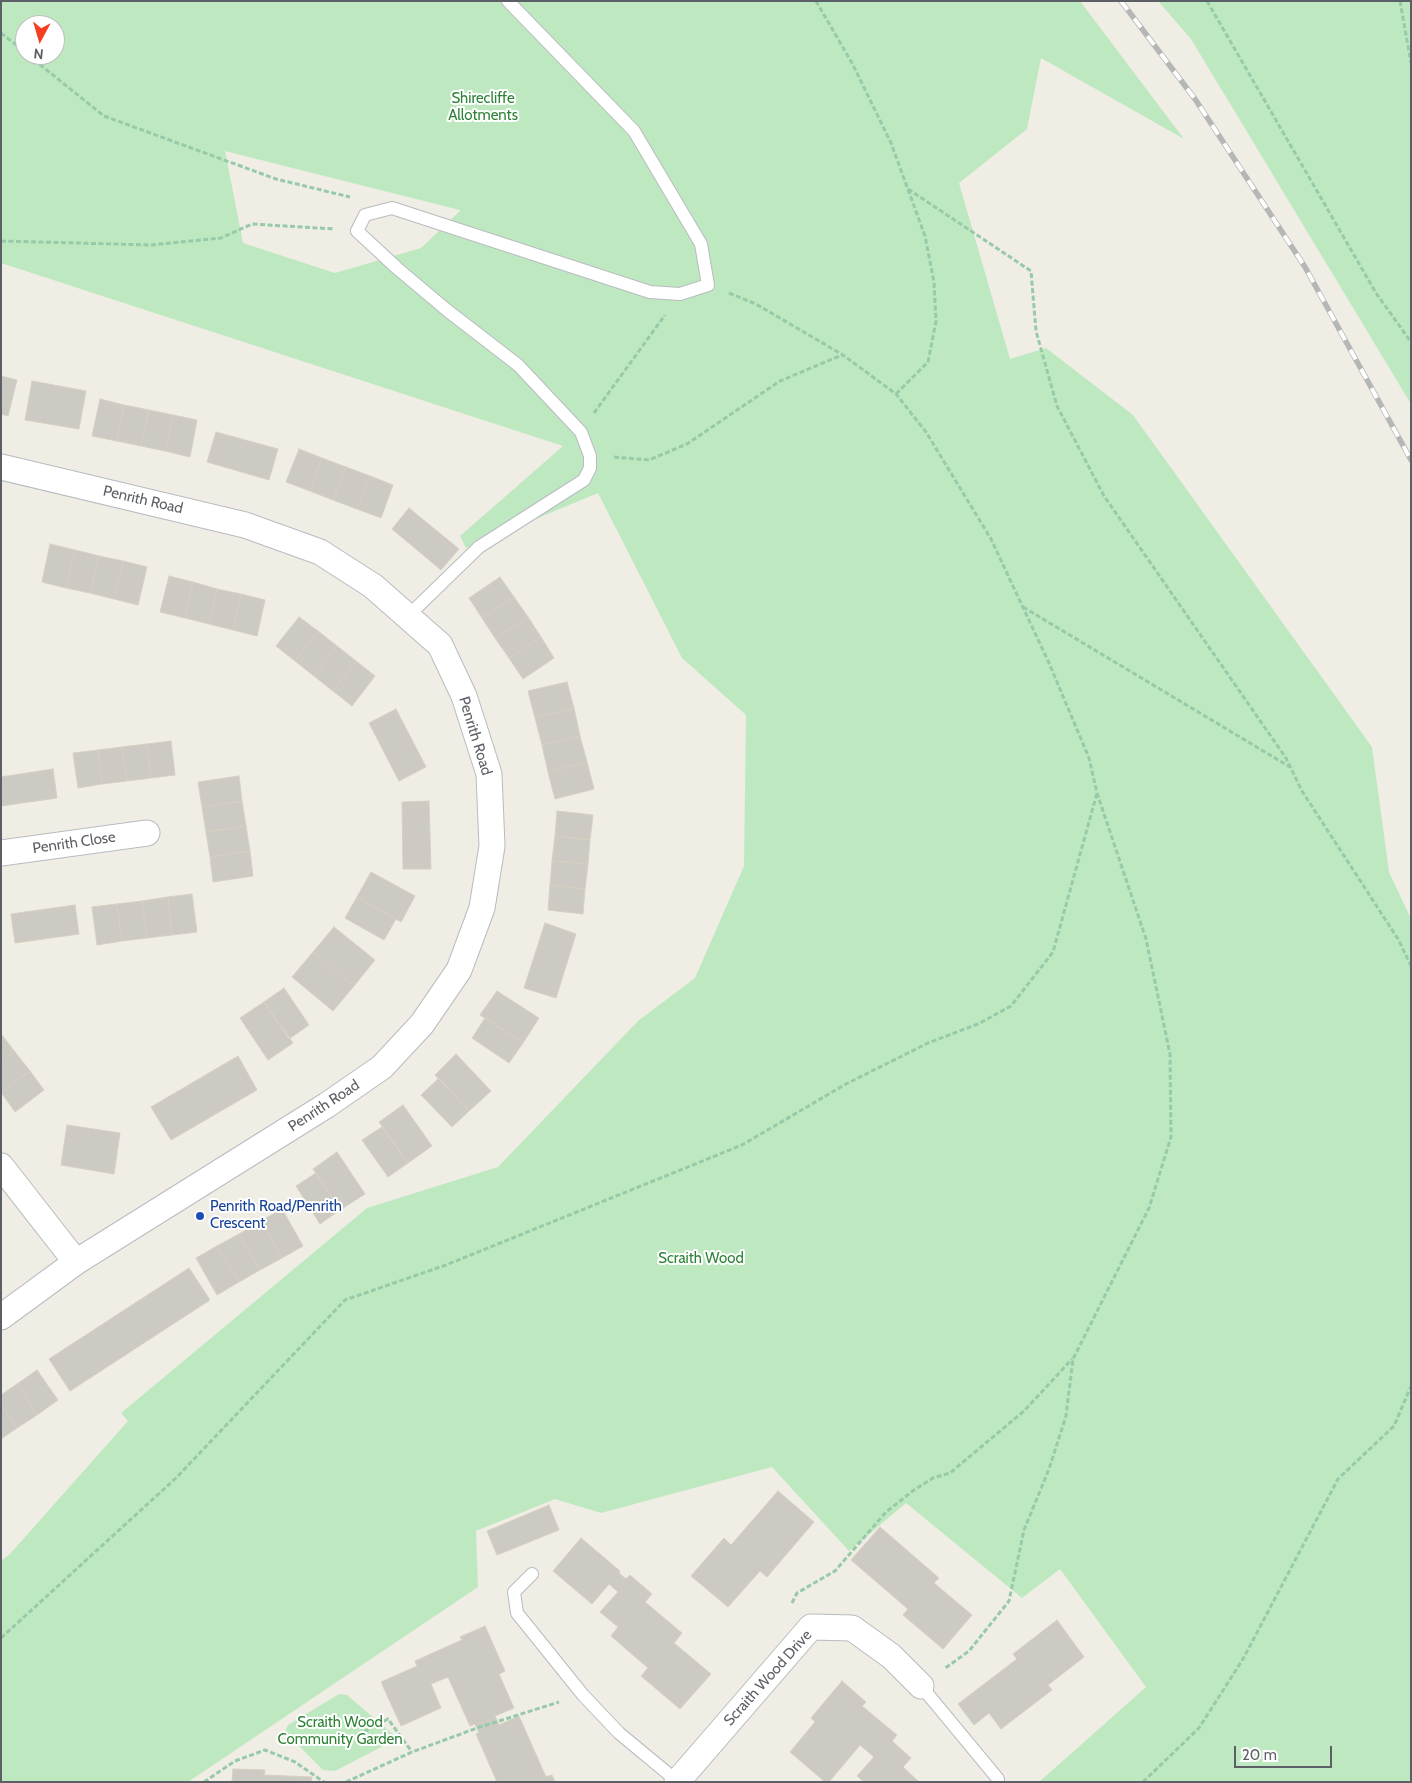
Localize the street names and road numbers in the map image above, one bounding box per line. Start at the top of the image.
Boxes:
street label: Penrith Road [101,482,185,518]
street label: Penrith Road [454,694,496,778]
street label: Penrith Close [31,828,117,858]
street label: Penrith Road [285,1076,363,1136]
street label: Scraith Wood Drive [720,1626,816,1730]

